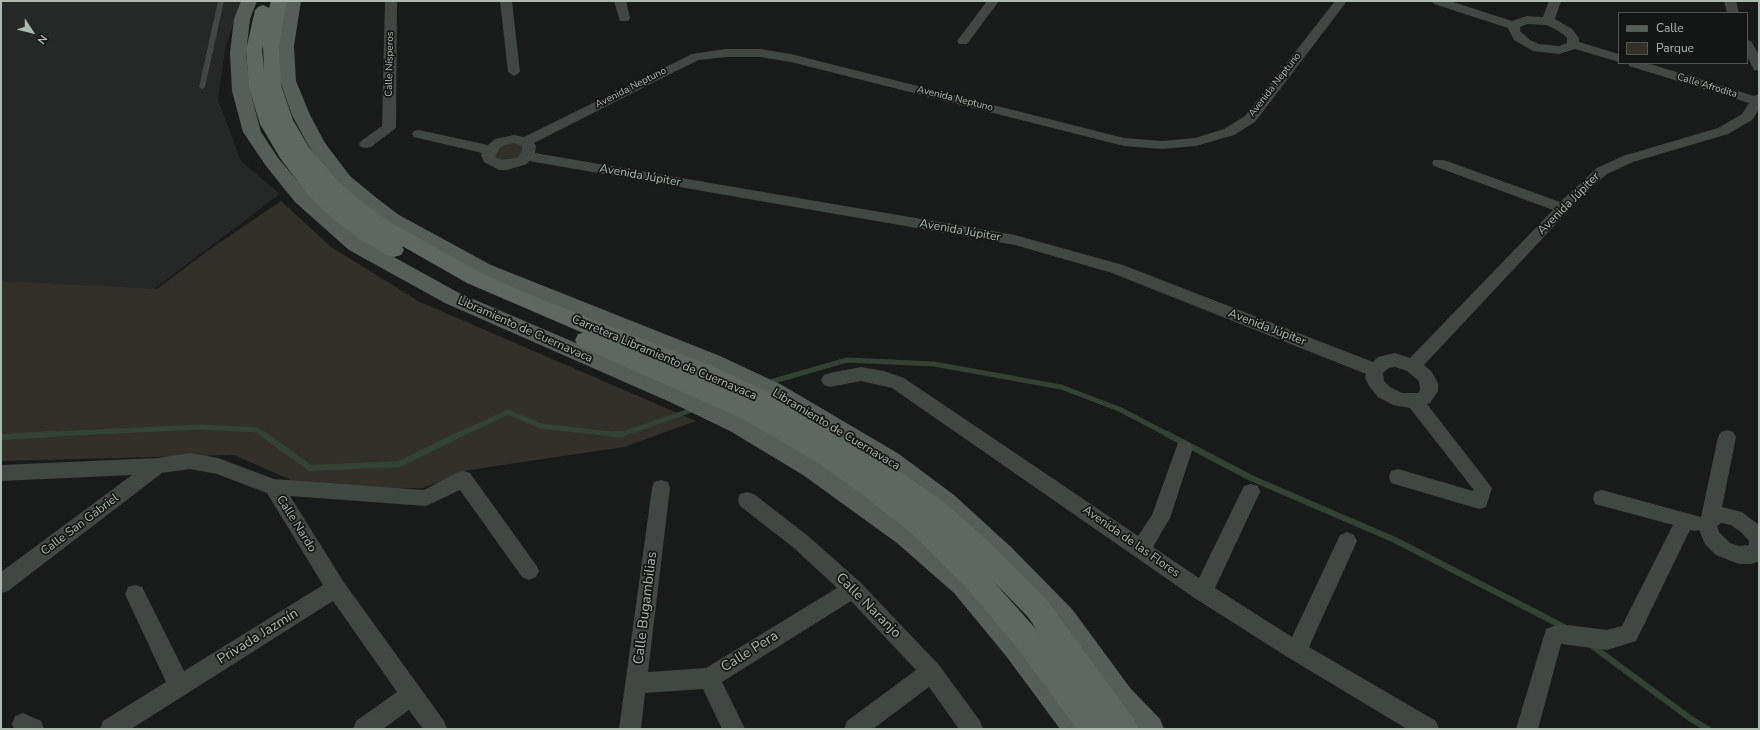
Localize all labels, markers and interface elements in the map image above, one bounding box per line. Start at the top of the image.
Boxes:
north arrow [12,12,52,52]
legend [1618,12,1748,64]
text: Calle [1656,20,1684,36]
street label: Calle Nísperos [383,31,397,97]
text: N [34,32,51,47]
text: Parque [1656,40,1694,56]
street label: Avenida Neptuno [1246,51,1304,119]
street label: Avenida Neptuno [594,65,668,111]
street label: Calle Afrodita [1676,71,1738,101]
street label: Avenida Neptuno [916,84,994,114]
street label: Avenida Júpiter [598,162,682,190]
street label: Avenida Júpiter [1535,170,1603,238]
street label: Avenida Júpiter [918,217,1002,245]
street label: Libramiento de Cuernavaca [455,294,595,366]
street label: Avenida Júpiter [1226,307,1308,349]
street label: Carretera Libramiento de Cuernavaca [569,312,759,404]
street label: Libramiento de Cuernavaca [770,386,902,474]
street label: Calle San Gabriel [38,491,122,559]
street label: Calle Nardo [273,493,319,555]
street label: Avenida de las Flores [1080,503,1182,581]
street label: Calle Bugambilias [631,551,661,665]
street label: Calle Naranjo [832,570,904,642]
street label: Privada Jazmín [214,605,302,669]
street label: Calle Pera [718,628,782,676]

